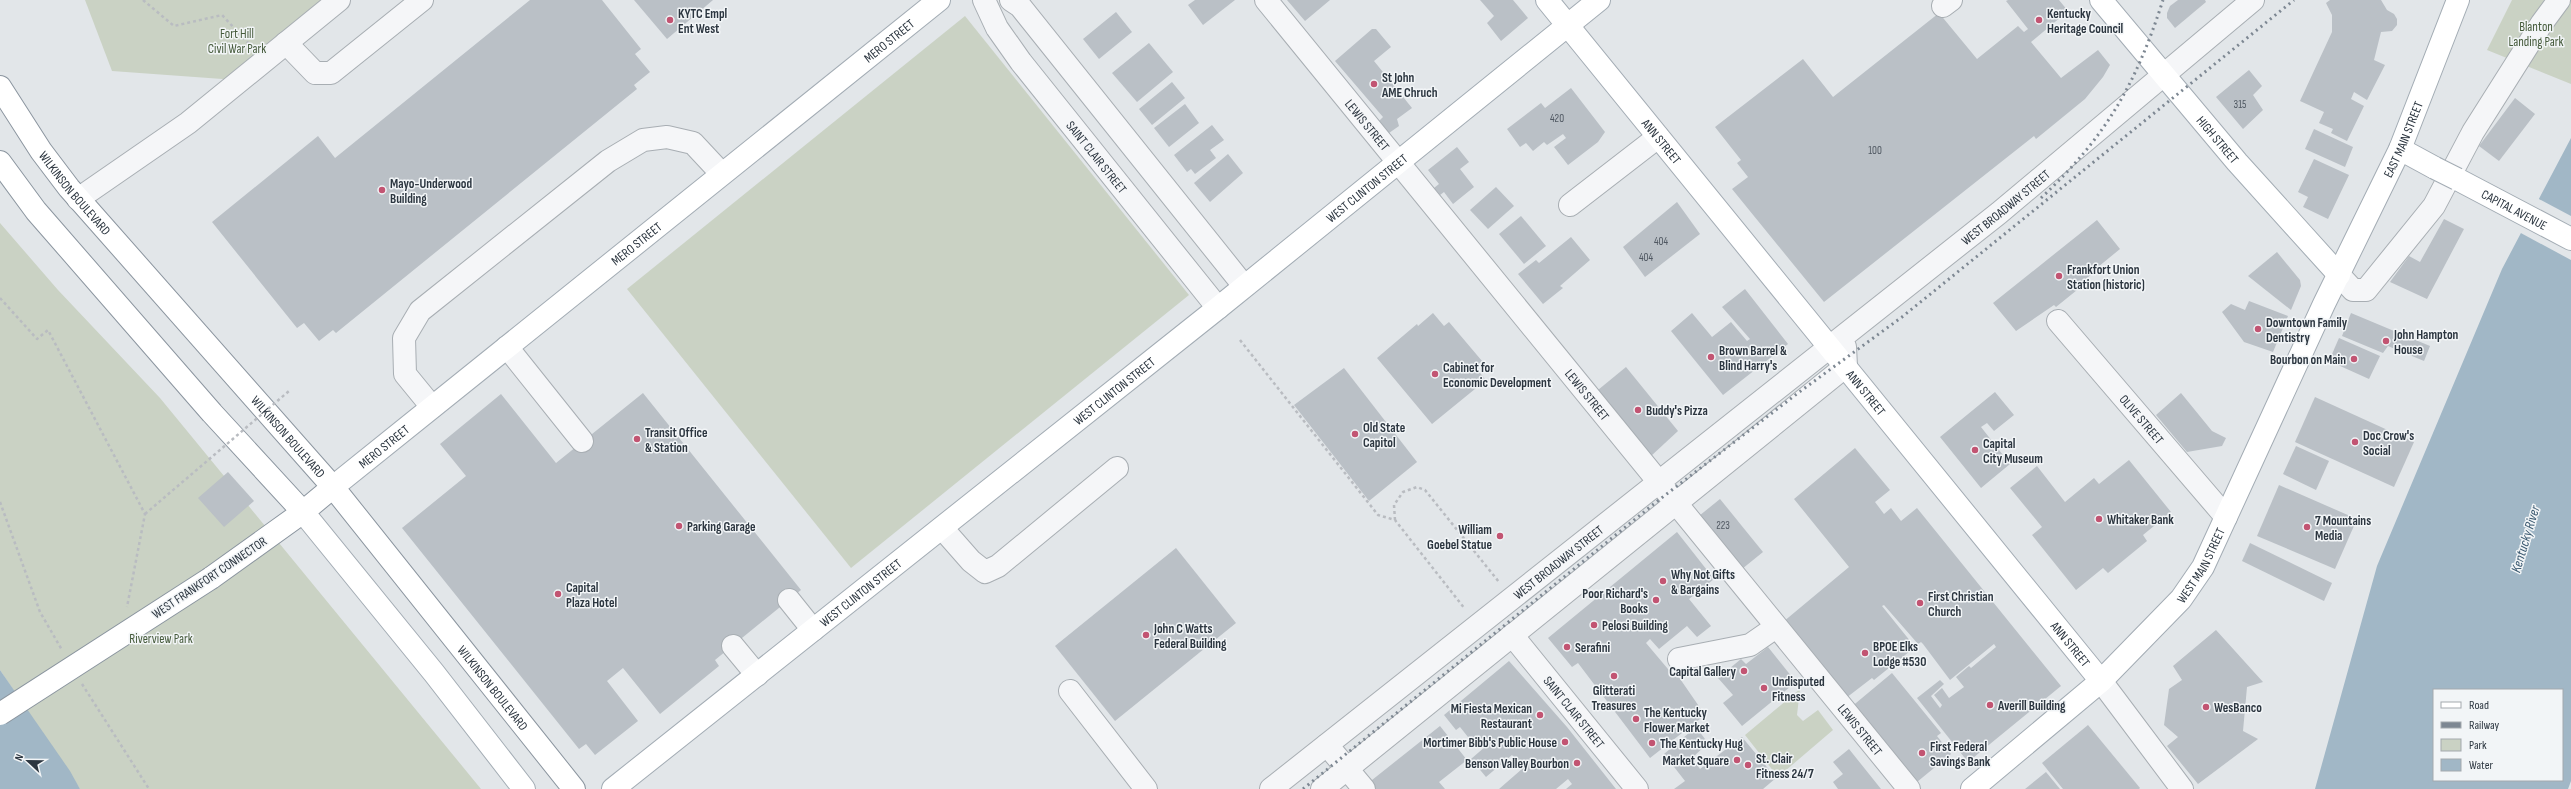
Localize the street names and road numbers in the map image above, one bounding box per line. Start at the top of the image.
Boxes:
street label: MERO STREET [861,16,918,66]
street label: LEWIS STREET [1341,96,1393,154]
street label: EAST MAIN STREET [2380,99,2427,180]
street label: HIGH STREET [2193,113,2242,167]
street label: ANN STREET [1637,115,1684,168]
street label: SAINT CLAIR STREET [1062,118,1130,197]
street label: WILKINSON BOULEVARD [35,148,114,239]
street label: WEST CLINTON STREET [1323,151,1411,226]
street label: WEST BROADWAY STREET [1958,167,2054,249]
street label: CAPITAL AVENUE [2478,186,2550,234]
street label: MERO STREET [608,219,665,269]
street label: WEST CLINTON STREET [1070,354,1159,429]
street label: LEWIS STREET [1561,366,1612,424]
street label: ANN STREET [1842,366,1889,419]
street label: OLIVE STREET [2116,392,2167,448]
street label: WILKINSON BOULEVARD [247,393,328,482]
street label: MERO STREET [356,422,413,472]
street label: WEST BROADWAY STREET [1511,522,1607,603]
street label: WEST MAIN STREET [2174,526,2229,606]
street label: WEST FRANKFORT CONNECTOR [149,533,270,622]
street label: WEST CLINTON STREET [817,556,905,631]
street label: ANN STREET [2046,618,2093,670]
street label: WILKINSON BOULEVARD [454,643,531,734]
street label: SAINT CLAIR STREET [1540,673,1608,752]
street label: LEWIS STREET [1834,701,1885,759]

